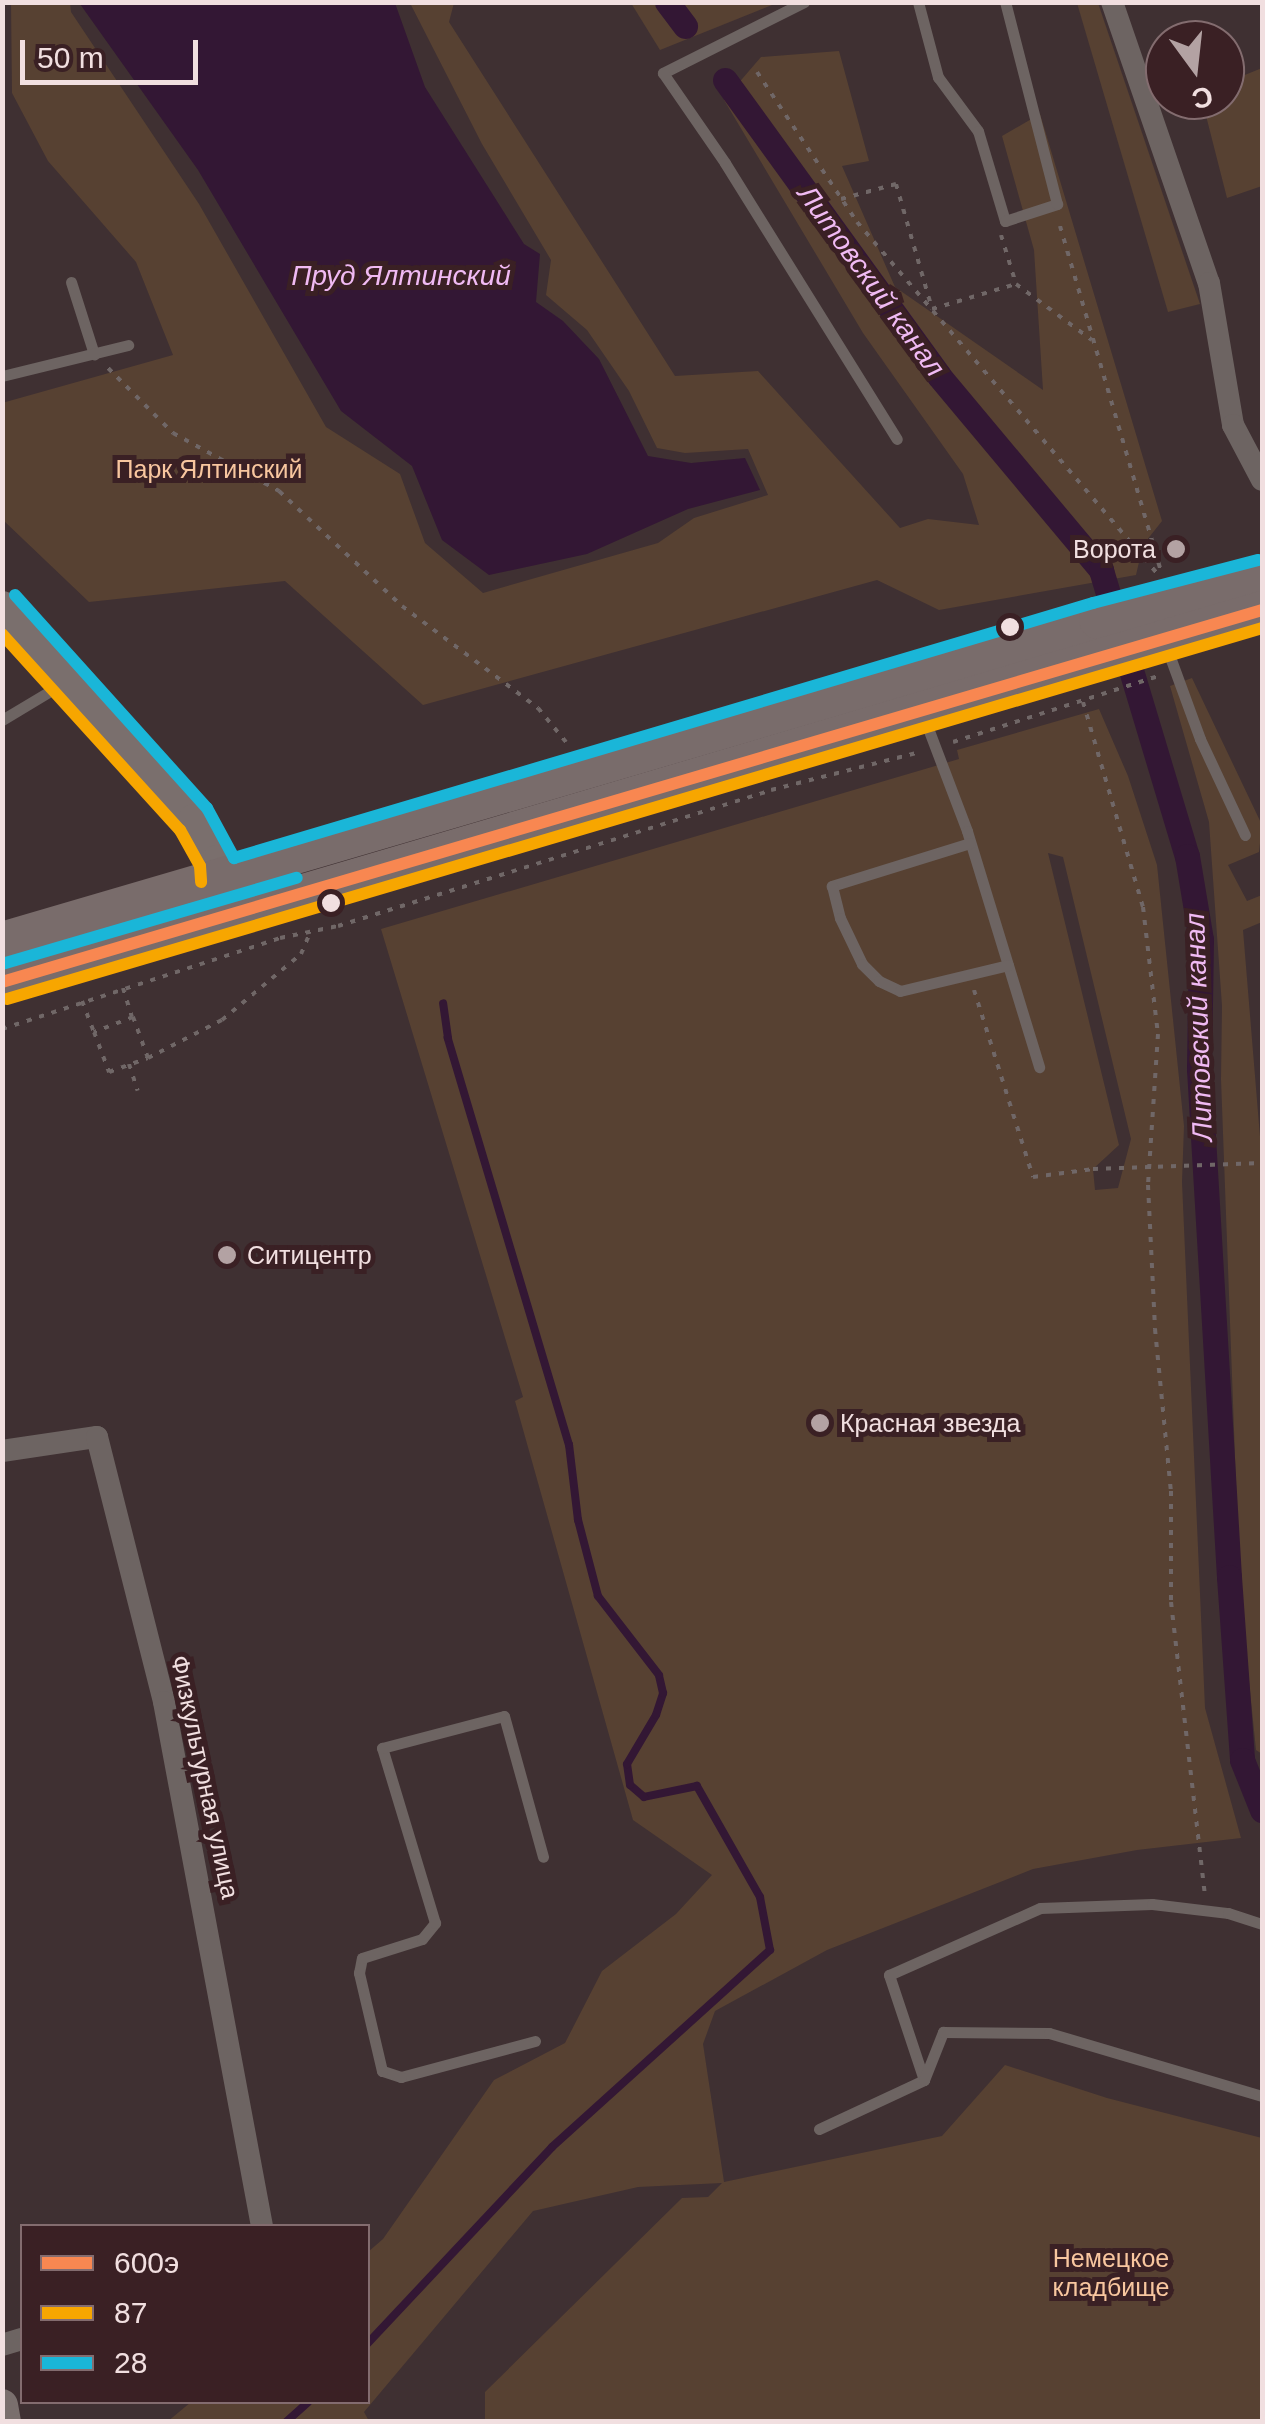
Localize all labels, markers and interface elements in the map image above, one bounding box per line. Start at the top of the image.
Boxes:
scale bar [25,20,202,82]
north arrow [1145,20,1245,120]
text: 50 m [37,41,104,74]
text: С [1189,80,1216,115]
water label: Литовский канал [790,179,952,383]
water label: Пруд Ялтинский [291,259,511,293]
park label: Парк Ялтинский [116,454,302,484]
place label: Ворота [1073,534,1156,564]
marker: Ворота [1165,538,1187,560]
unlabelled marker [1000,617,1020,637]
unlabelled marker [321,893,341,913]
water label: Литовский канал [1178,912,1220,1142]
place label: Ситицентр [247,1240,372,1270]
marker: Ситицентр [216,1244,238,1266]
place label: Красная звезда [840,1408,1020,1438]
marker: Красная звезда [809,1412,831,1434]
street label: Физкультурная улица [165,1653,245,1901]
legend [20,2224,370,2404]
park label: Немецкое кладбище [1053,2244,1169,2303]
text: 600э [114,2246,179,2279]
text: 87 [114,2296,147,2329]
text: 28 [114,2346,147,2379]

